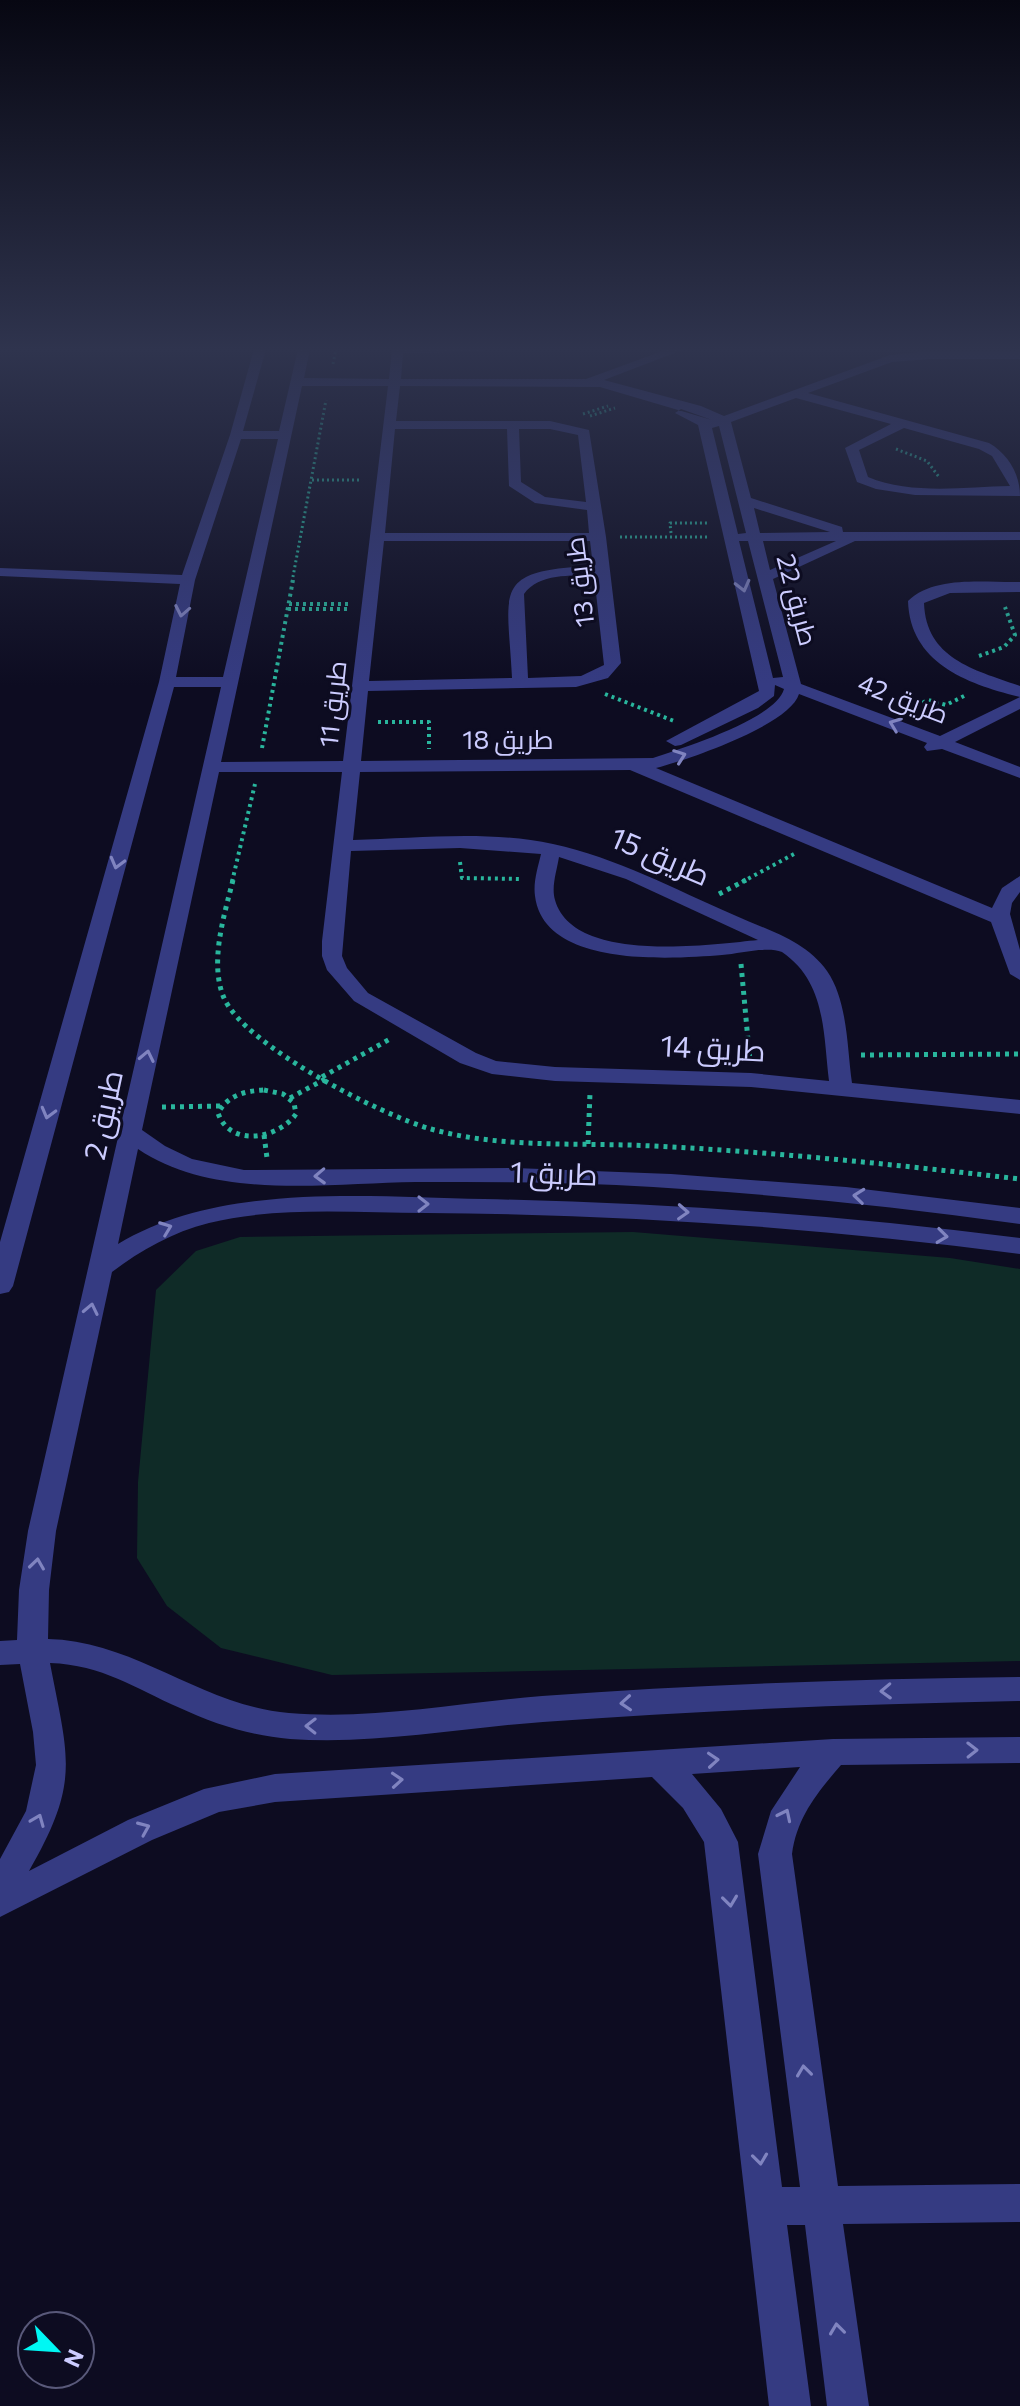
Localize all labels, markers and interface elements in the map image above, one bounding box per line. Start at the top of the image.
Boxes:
street label: طريق 13 [558,535,601,629]
street label: طريق 22 [769,551,825,649]
one-way arrow [734,579,751,592]
one-way arrow [174,604,191,618]
street label: طريق 11 [312,659,353,749]
street label: طريق 42 [853,666,953,731]
one-way arrow [889,717,903,734]
street label: طريق 18 [462,723,554,756]
one-way arrow [672,749,686,766]
street label: طريق 15 [605,817,716,894]
one-way arrow [110,855,126,869]
street label: طريق 14 [660,1025,767,1070]
one-way arrow [138,1049,155,1063]
street label: طريق 2 [74,1066,131,1163]
one-way arrow [41,1106,57,1120]
street label: طريق 1 [510,1151,598,1194]
one-way arrow [313,1167,326,1185]
one-way arrow [852,1188,865,1205]
one-way arrow [417,1195,430,1213]
one-way arrow [677,1203,690,1220]
one-way arrow [158,1221,172,1238]
one-way arrow [936,1227,949,1244]
one-way arrow [82,1303,99,1317]
one-way arrow [28,1557,45,1570]
one-way arrow [879,1682,892,1699]
one-way arrow [619,1695,632,1712]
one-way arrow [304,1718,317,1735]
one-way arrow [966,1742,979,1759]
one-way arrow [707,1752,720,1769]
one-way arrow [391,1772,404,1789]
one-way arrow [775,1808,791,1823]
one-way arrow [28,1814,45,1828]
one-way arrow [136,1822,150,1838]
one-way arrow [721,1895,738,1908]
one-way arrow [796,2064,813,2078]
one-way arrow [752,2153,769,2166]
north arrow [16,2310,96,2390]
one-way arrow [829,2322,846,2335]
text: N [59,2345,90,2372]

